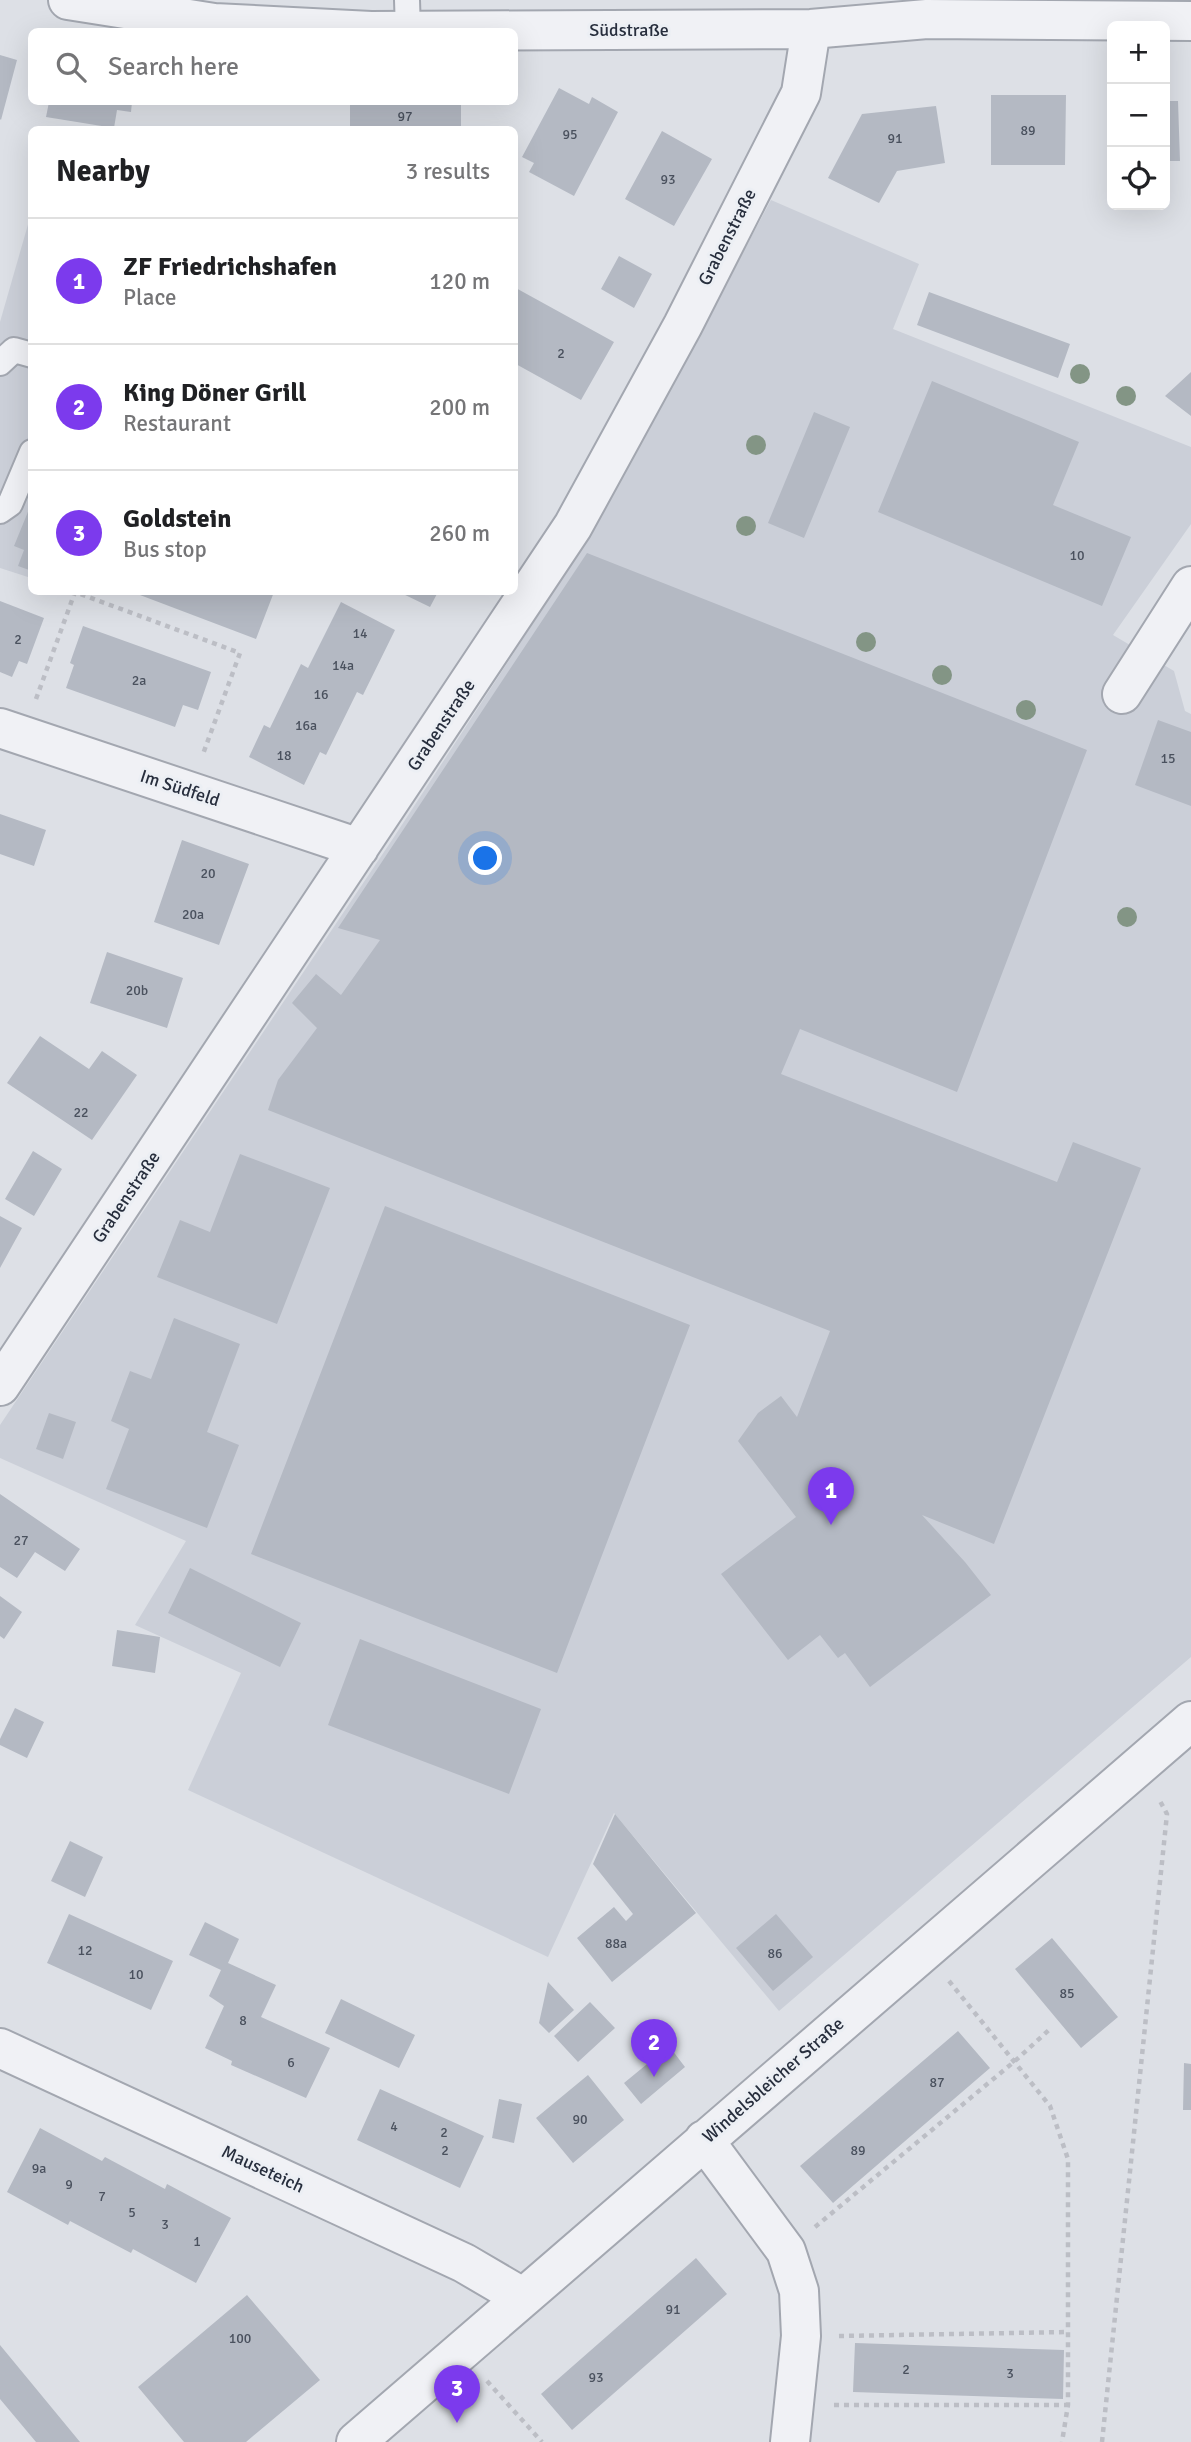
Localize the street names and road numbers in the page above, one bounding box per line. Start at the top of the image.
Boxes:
street label: Südstraße [589,19,669,41]
street label: Grabenstraße [693,185,761,289]
street label: Grabenstraße [402,675,480,775]
street label: Im Südfeld [137,765,223,811]
street label: Grabenstraße [87,1147,165,1247]
street label: Windelsbleicher Straße [698,2013,848,2147]
street label: Mauseteich [218,2140,308,2198]

